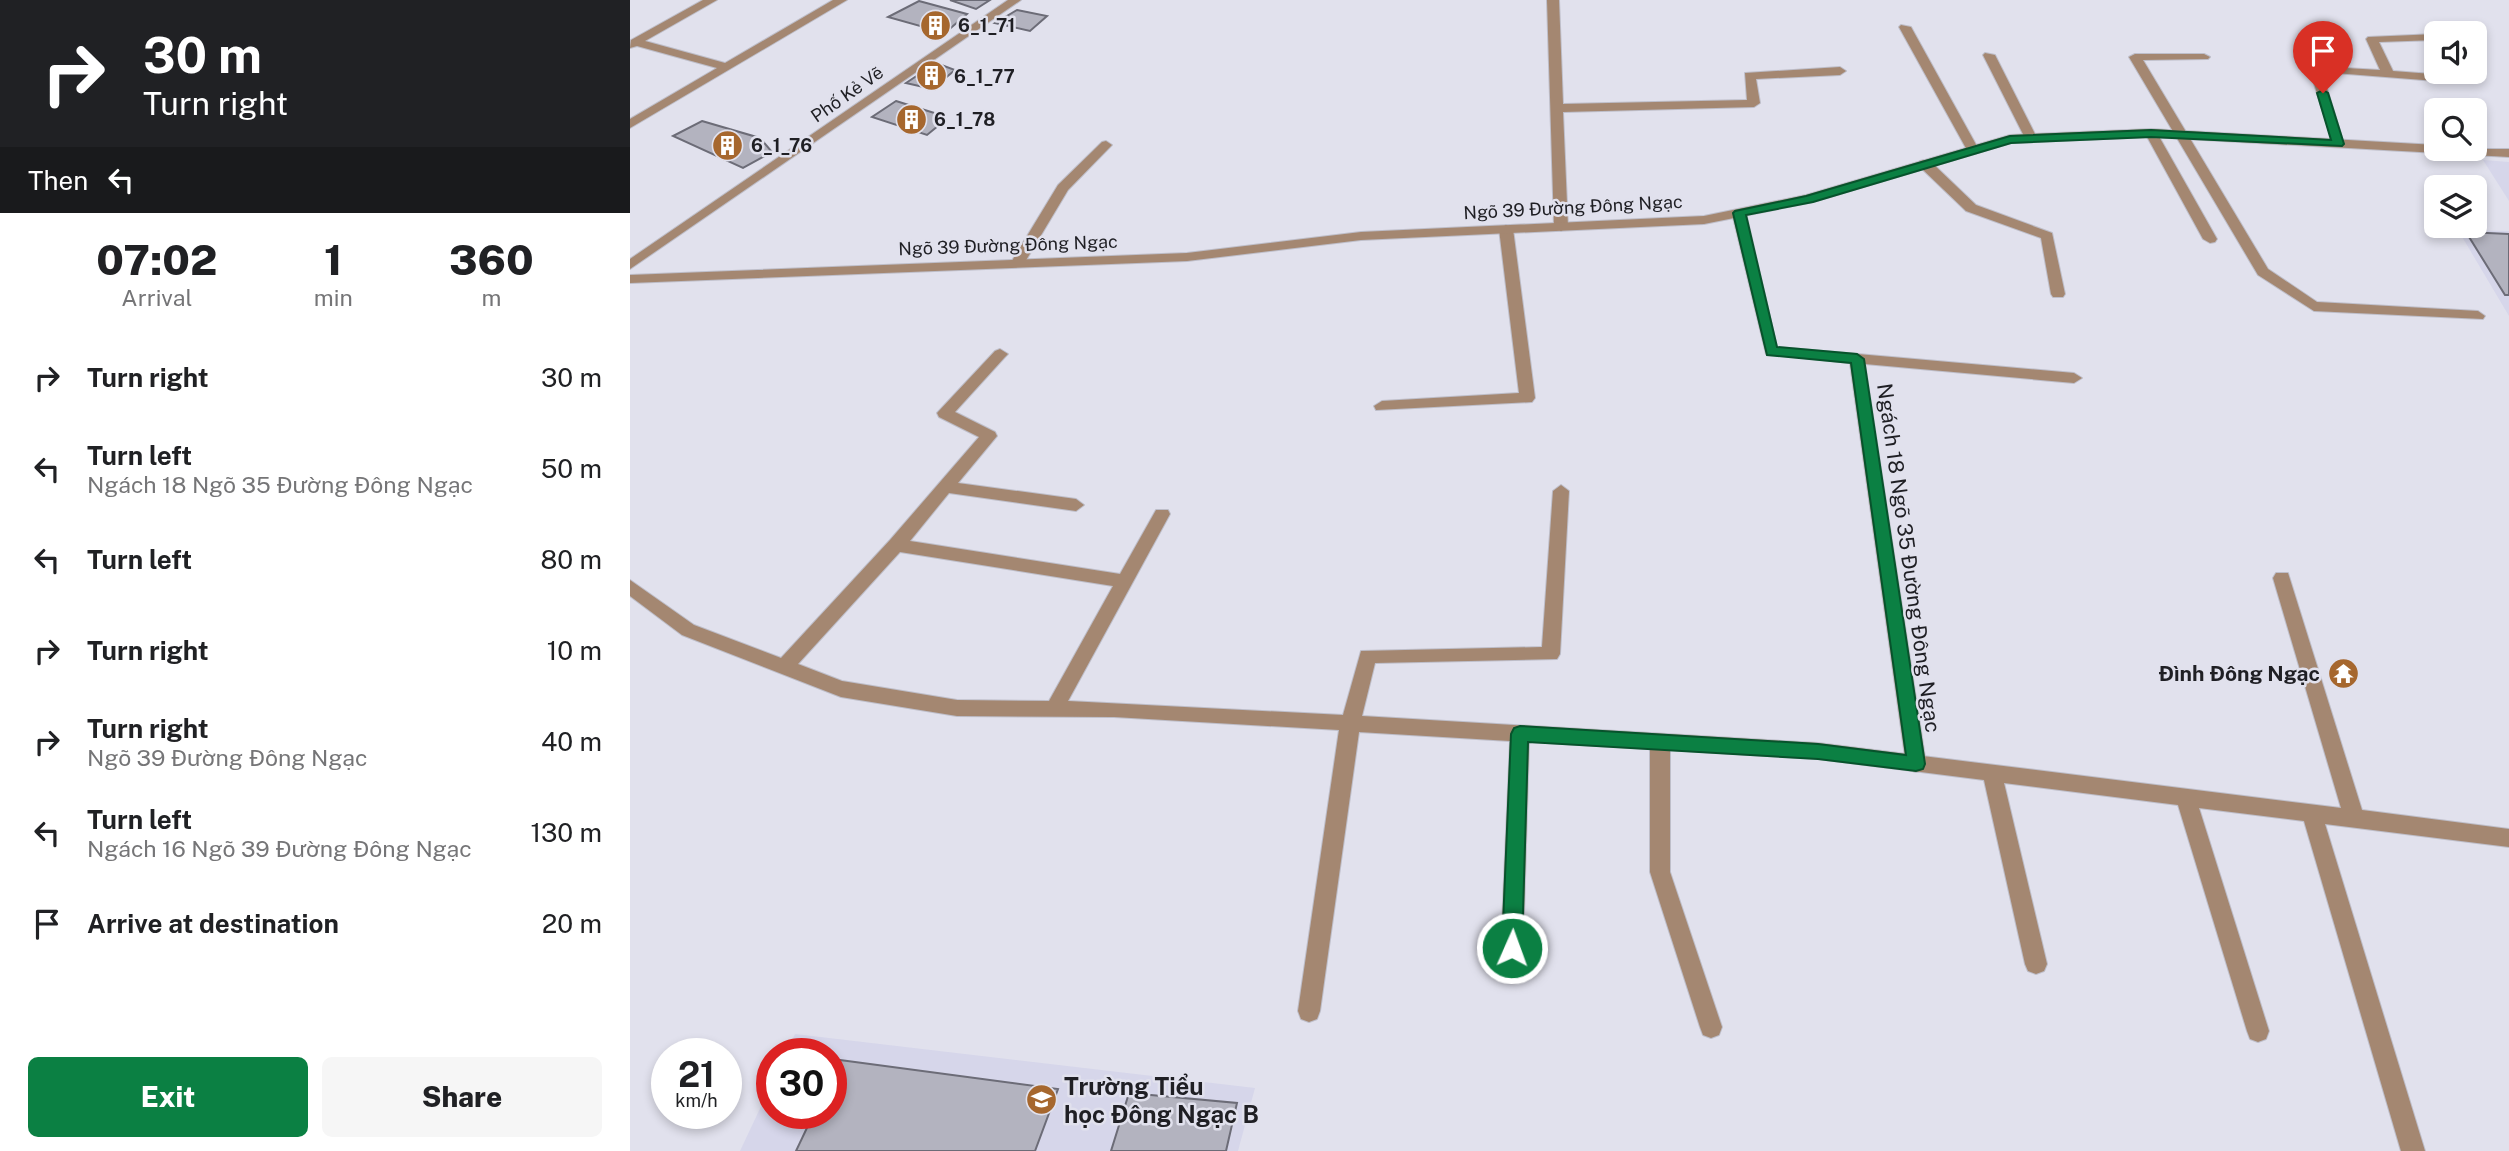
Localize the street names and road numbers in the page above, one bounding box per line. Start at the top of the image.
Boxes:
street label: Phố Kẻ Vẽ [807,61,887,127]
street label: Ngõ 39 Đường Đông Ngạc [1463,191,1683,223]
street label: Ngõ 39 Đường Đông Ngạc [898,231,1118,259]
street label: Ngách 18 Ngõ 35 Đường Đông Ngạc [1872,382,1946,734]

